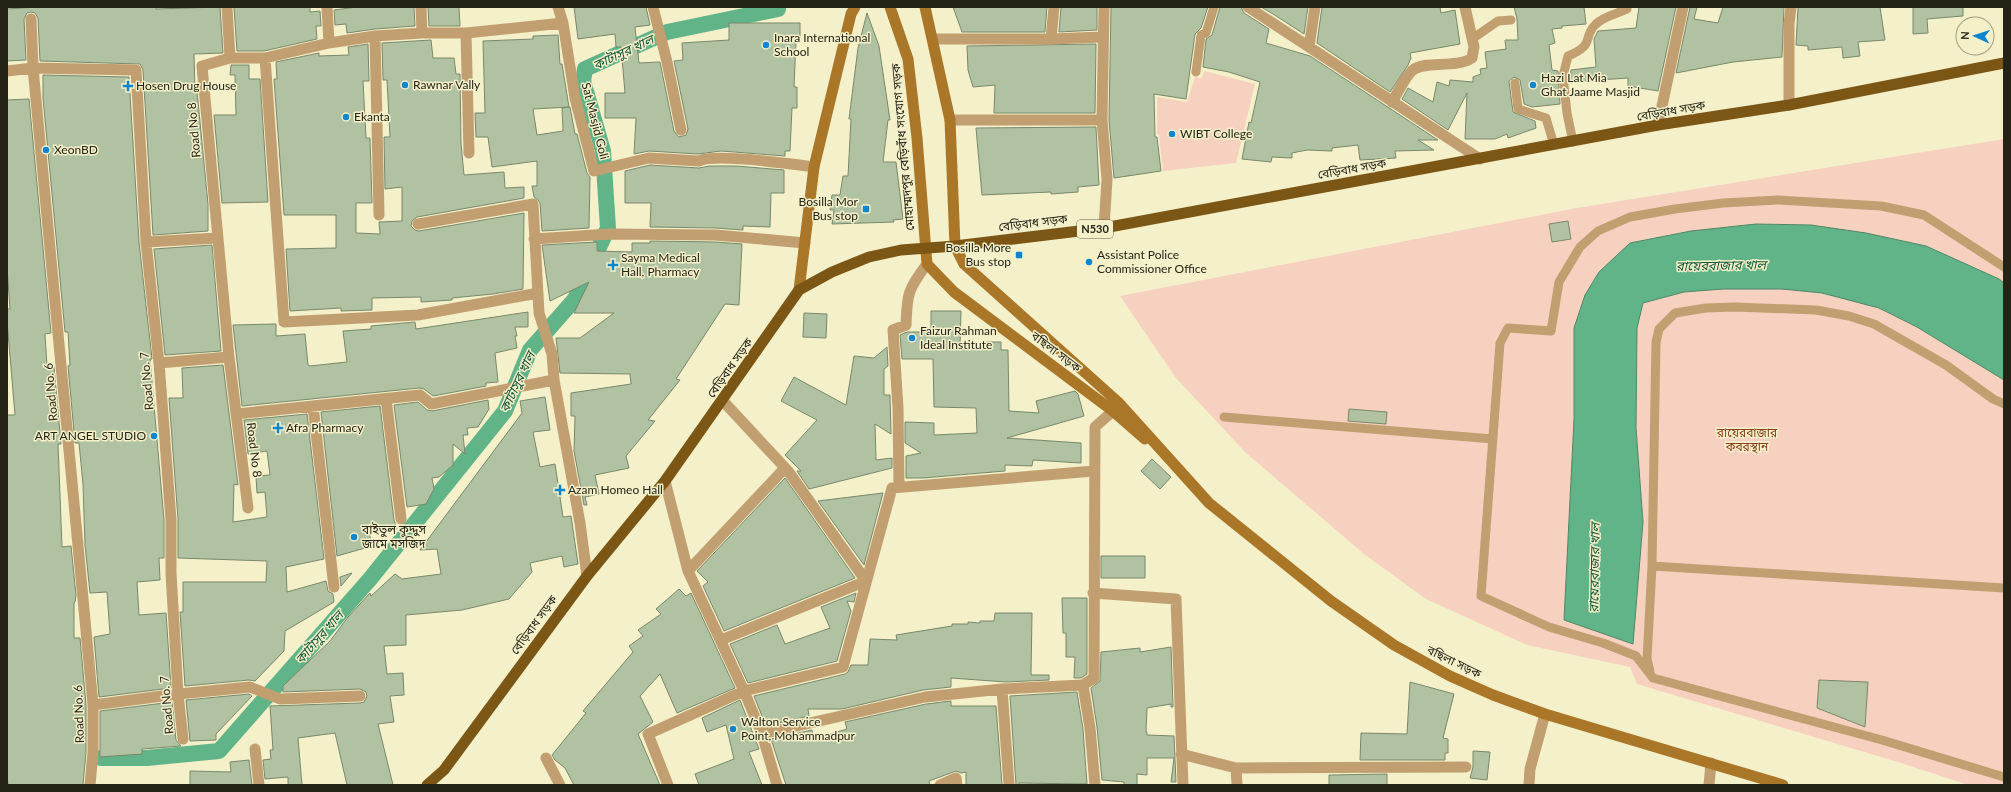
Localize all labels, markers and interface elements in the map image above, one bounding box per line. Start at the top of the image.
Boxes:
north arrow [1955,16,1995,56]
water label: কাটাসুর খাল [590,30,658,73]
place label: Inara International School [774,30,870,59]
text: N [1958,31,1971,40]
marker: Inara International School [761,40,771,50]
street label: মোহাম্মদপুর বেড়িবাঁধ সংযোগ সড়ক [888,62,918,231]
place label: Hazi Lat Mia Ghat Jaame Masjid [1541,70,1640,99]
place label: Rawnar Vally [413,77,481,92]
place label: Hosen Drug House [136,78,236,93]
marker: Rawnar Vally [400,80,410,90]
marker: Hazi Lat Mia Ghat Jaame Masjid [1528,80,1538,90]
marker: Hosen Drug House [123,81,133,91]
street label: Sat Masjid Goli [579,81,612,161]
street label: বেড়িবাধ সড়ক [1635,97,1707,124]
street label: Road No 8 [184,102,203,158]
place label: Ekanta [354,109,390,124]
marker: Ekanta [341,112,351,122]
place label: WIBT College [1180,126,1252,141]
marker: WIBT College [1167,129,1177,139]
place label: XeonBD [54,142,98,157]
marker: XeonBD [41,145,51,155]
street label: বেড়িবাধ সড়ক [1316,155,1388,182]
place label: Bosilla Mor Bus stop [799,194,859,223]
marker: Bosilla Mor Bus stop [861,204,871,214]
street label: বেড়িবাধ সড়ক [998,211,1069,234]
road number: N530 [1077,220,1113,238]
place label: Bosilla More Bus stop [946,240,1011,269]
place label: Assistant Police Commissioner Office [1097,247,1207,276]
place label: Sayma Medical Hall, Pharmacy [621,250,700,279]
marker: Bosilla More Bus stop [1014,250,1024,260]
water label: রায়েরবাজার খাল [1676,256,1769,274]
marker: Assistant Police Commissioner Office [1084,257,1094,267]
marker: Sayma Medical Hall, Pharmacy [608,260,618,270]
place label: Faizur Rahman Ideal Institute [920,323,997,352]
street label: বছিলা সড়ক [1028,327,1084,375]
marker: Faizur Rahman Ideal Institute [907,333,917,343]
street label: বেড়িবাধ সড়ক [704,335,756,400]
water label: কাটাসুর খাল [496,347,539,415]
street label: Road No. 7 [136,351,157,411]
street label: Road No. 6 [40,362,61,422]
place label: Afra Pharmacy [286,420,364,435]
street label: Road No 8 [244,421,265,478]
marker: Afra Pharmacy [273,423,283,433]
park label: রায়েরবাজার কবরস্থান [1716,425,1778,454]
place label: ART ANGEL STUDIO [35,428,146,443]
marker: ART ANGEL STUDIO [149,431,159,441]
place label: Azam Homeo Hall [568,482,663,497]
marker: Azam Homeo Hall [555,485,565,495]
water label: রায়েরবাজার খাল [1585,520,1603,613]
place label: বাইতুল কুদ্দুস জামে মসজিদ [361,522,426,551]
marker: বাইতুল কুদ্দুস জামে মসজিদ [349,532,359,542]
street label: বেড়িবাধ সড়ক [507,592,560,657]
water label: কাটাসুর খাল [292,605,348,667]
street label: বছিলা সড়ক [1424,642,1484,681]
street label: Road No. 7 [156,675,177,735]
street label: Road No. 6 [70,685,87,743]
place label: Walton Service Point, Mohammadpur [741,714,856,743]
marker: Walton Service Point, Mohammadpur [728,724,738,734]

